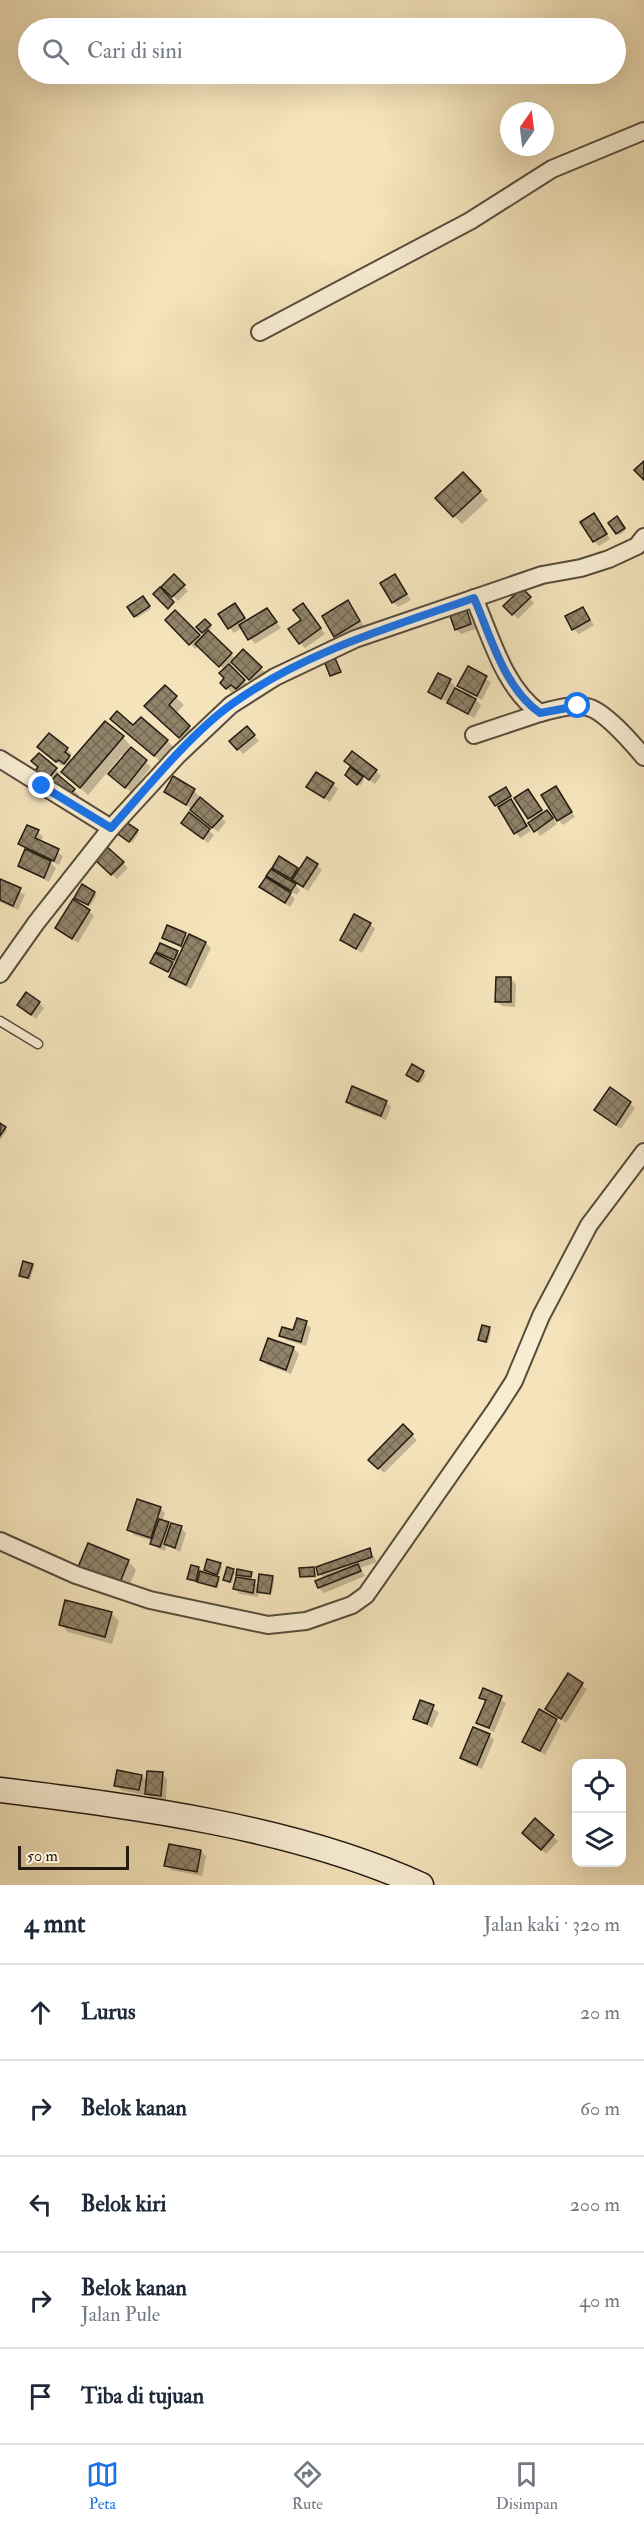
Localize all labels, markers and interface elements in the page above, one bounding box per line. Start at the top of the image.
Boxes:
search box [18,18,626,84]
icon: search [39,35,72,68]
text: Cari di sini [87,37,183,65]
north arrow [500,102,554,156]
route start [564,692,590,718]
route end [28,772,54,798]
map controls [572,1759,626,1867]
button: locate [572,1759,626,1813]
button: layers [572,1813,626,1867]
scale bar [18,1843,129,1870]
text: 50 m [27,1846,58,1866]
text: 4 mnt [24,1908,85,1940]
text: Jalan kaki · 320 m [484,1912,620,1937]
icon: ahead [24,1996,57,2029]
text: Lurus [81,1998,135,2026]
text: 20 m [580,2000,620,2025]
icon: right [24,2092,57,2125]
text: Belok kanan [81,2094,187,2122]
text: 60 m [580,2096,620,2121]
icon: left [24,2188,57,2221]
text: Belok kiri [81,2190,166,2218]
text: 200 m [570,2192,620,2217]
text: Belok kanan [81,2274,187,2302]
icon: right [24,2284,57,2317]
text: 40 m [579,2288,620,2313]
text: Jalan Pule [81,2302,160,2327]
icon: arrive [24,2380,57,2413]
text: Tiba di tujuan [81,2382,204,2410]
tab: Peta [86,2458,119,2514]
tab: Rute [291,2458,324,2514]
tab: Disimpan [496,2458,558,2514]

